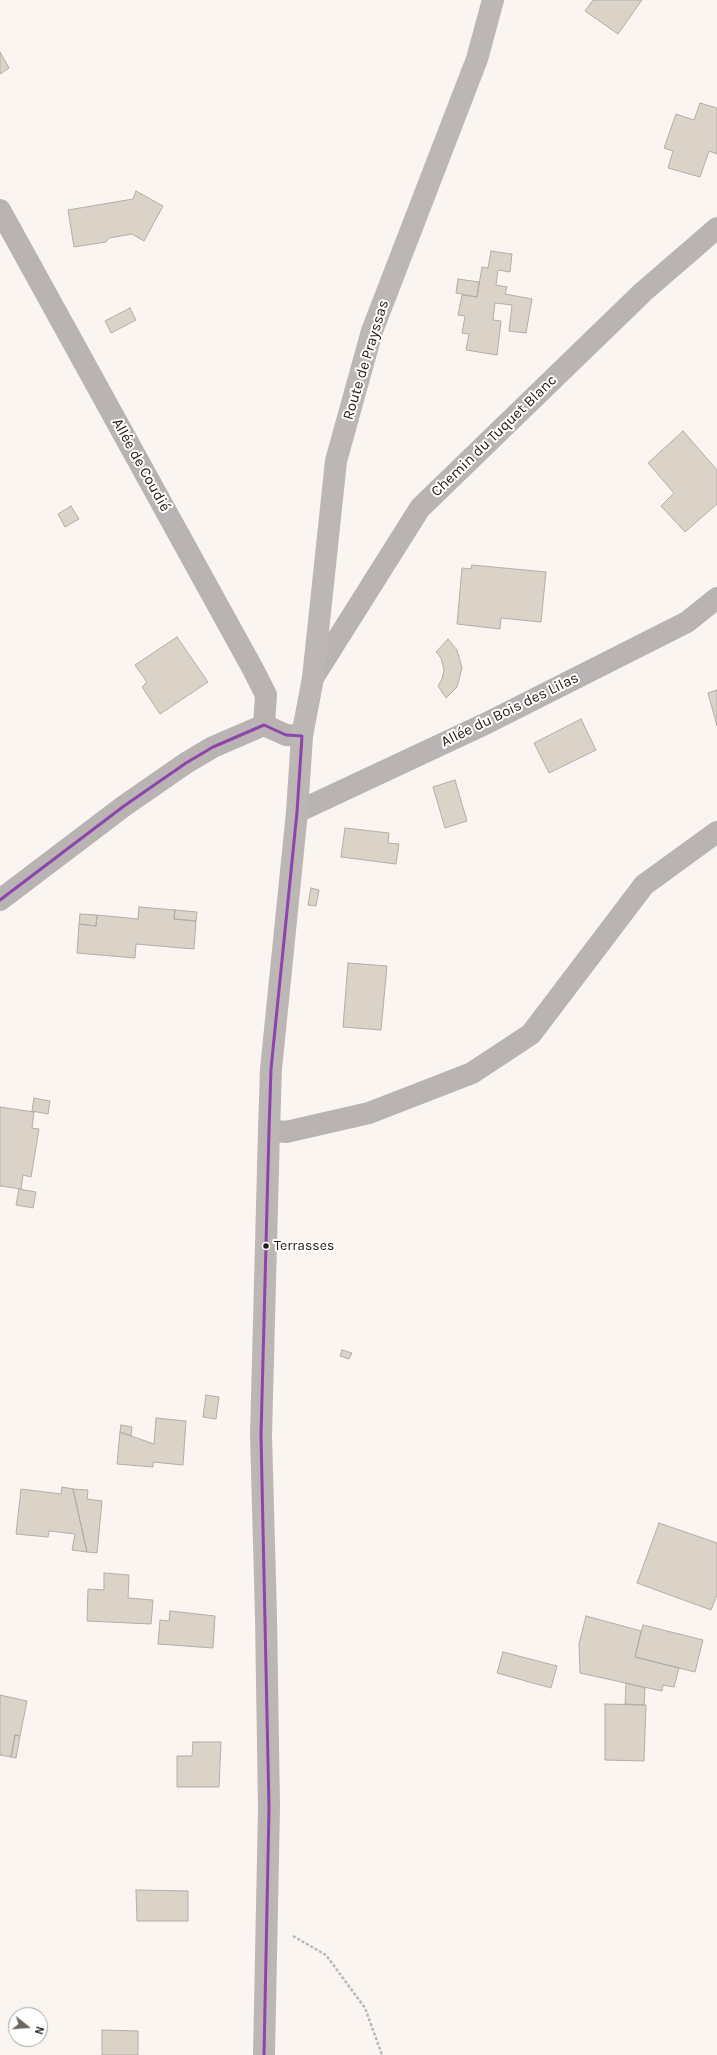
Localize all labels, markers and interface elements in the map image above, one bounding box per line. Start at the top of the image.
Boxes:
street label: Route de Prayssas [339,298,393,422]
street label: Chemin du Tuquet Blanc [428,371,560,501]
street label: Allée de Coudié [108,415,174,515]
street label: Allée du Bois des Lilas [438,669,582,751]
place label: Terrasses [274,1238,334,1254]
marker: Terrasses [261,1241,271,1251]
north arrow [8,2007,48,2047]
text: N [32,2025,46,2036]

